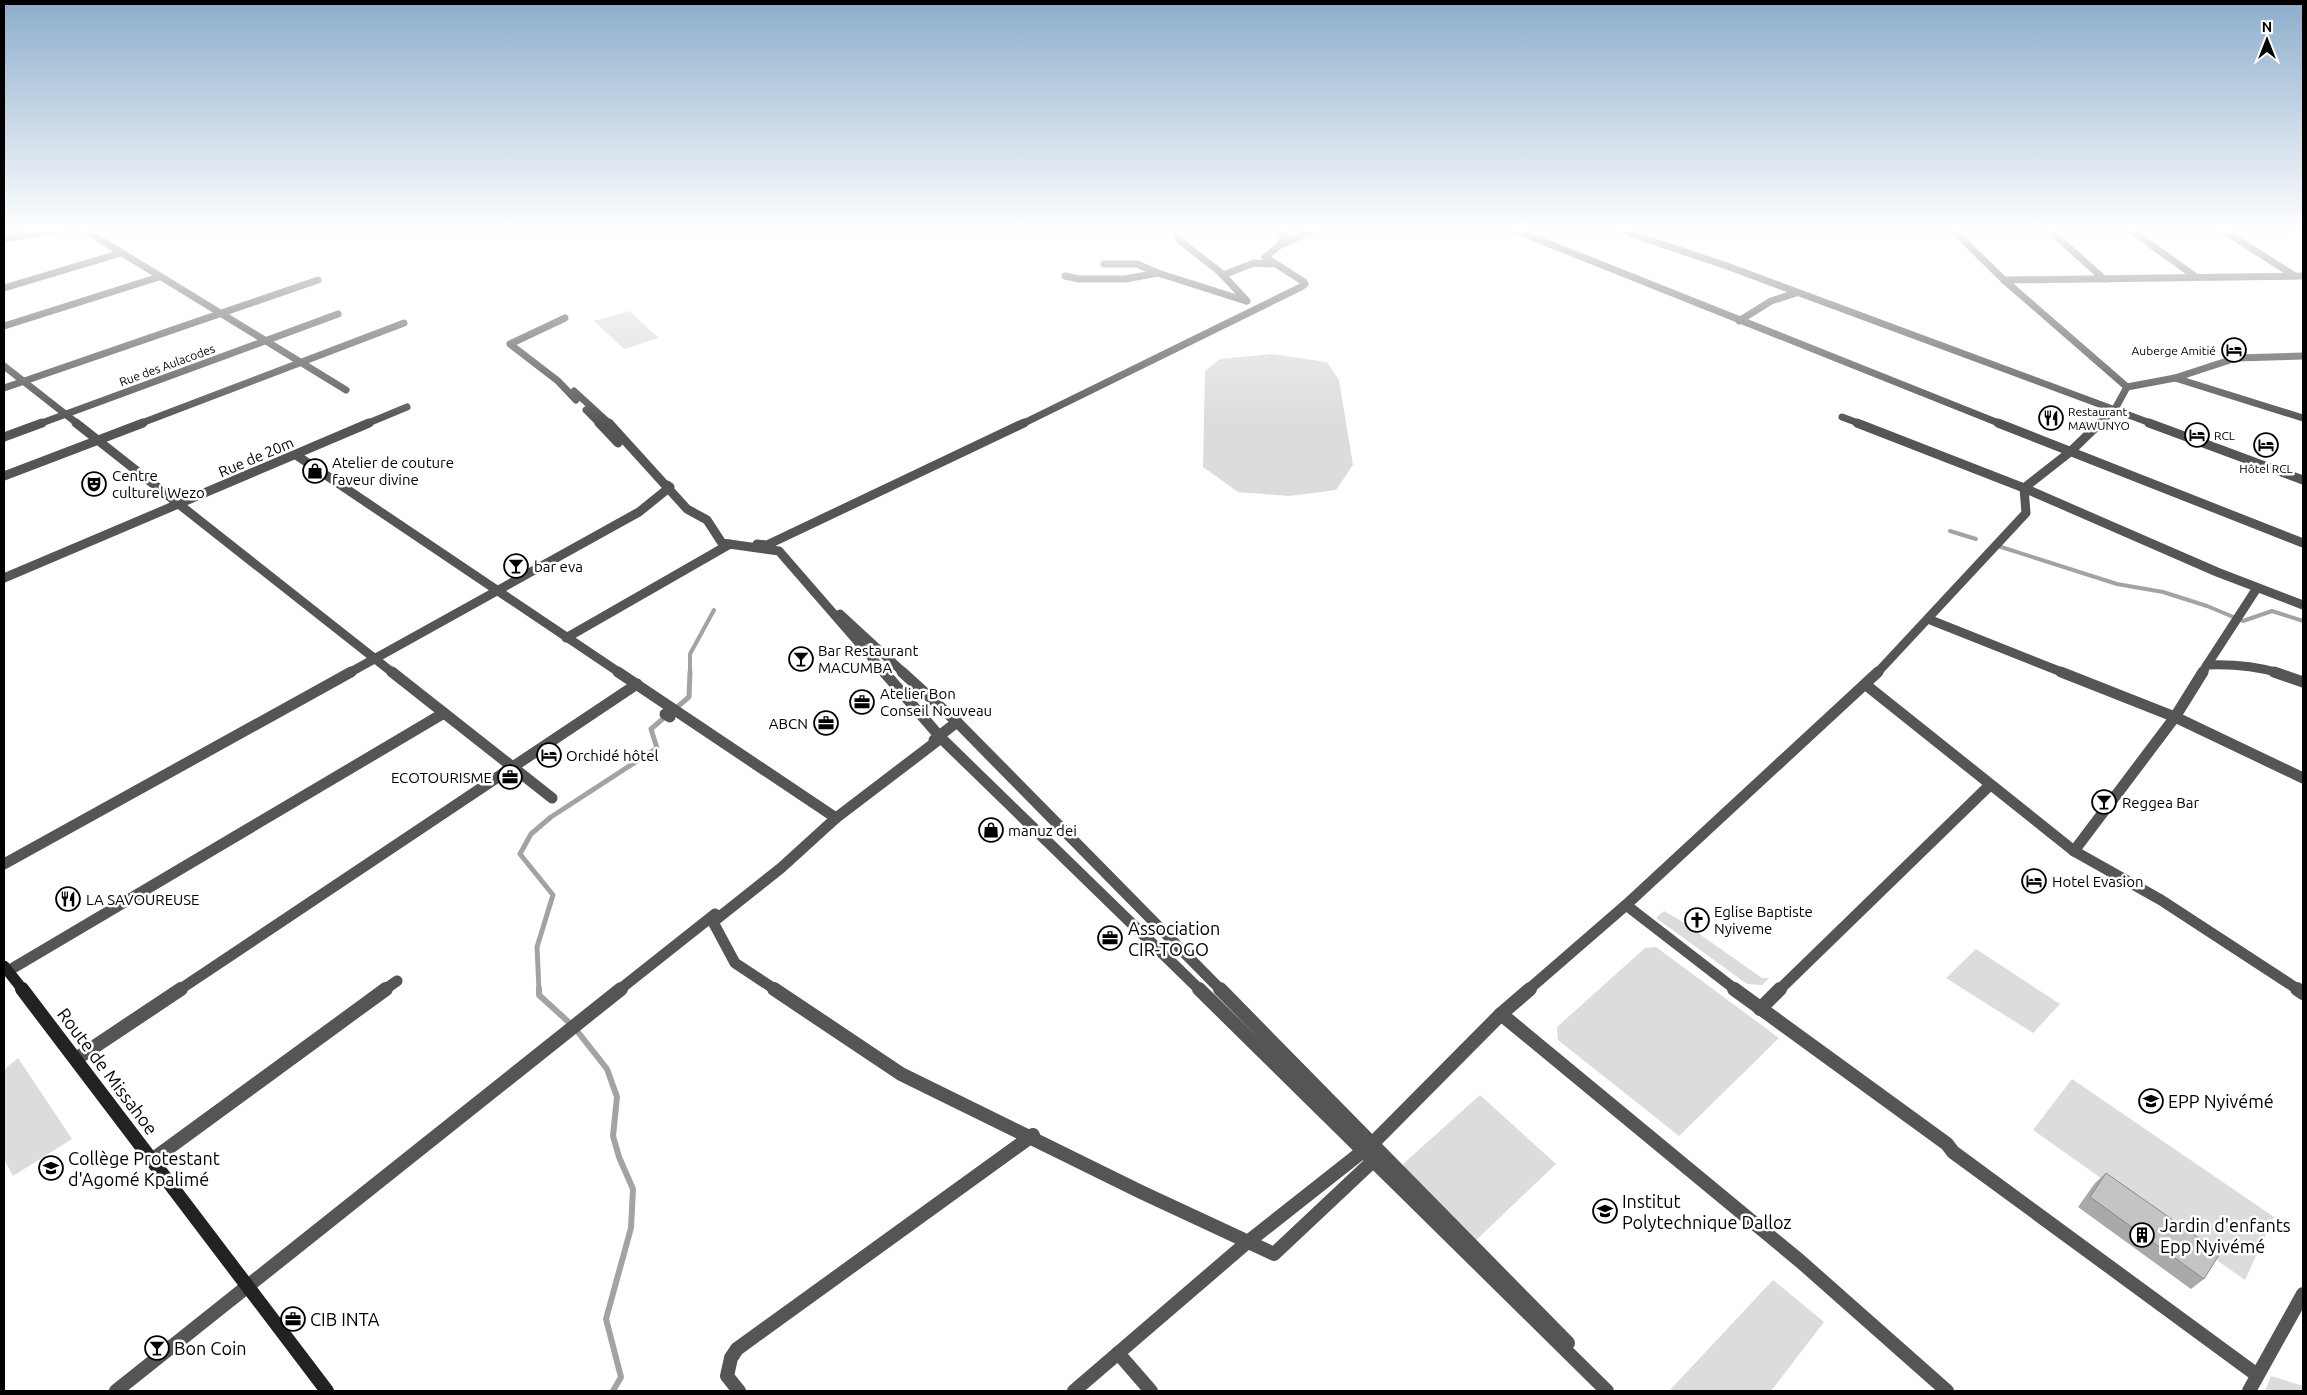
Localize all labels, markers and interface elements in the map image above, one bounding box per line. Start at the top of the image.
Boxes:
north arrow [2242,15,2292,65]
text: N [2262,19,2272,35]
hotel icon: Auberge Amitié [2221,337,2247,363]
street label: Rue des Aulacodes [117,342,217,388]
place label: Auberge Amitié [2132,344,2216,357]
restaurant icon: Restaurant MAWUNYO [2038,405,2064,431]
place label: Restaurant MAWUNYO [2068,405,2130,432]
hotel icon: RCL [2184,422,2210,448]
place label: RCL [2214,429,2235,442]
hotel icon: Hôtel RCL [2253,432,2279,458]
street label: Rue de 20m [216,434,296,480]
place label: Atelier de couture faveur divine [332,454,454,488]
shop icon: Atelier de couture faveur divine [302,458,328,484]
place label: Hôtel RCL [2239,462,2293,475]
place label: Centre culturel Wezo [112,467,205,501]
theatre icon: Centre culturel Wezo [81,471,107,497]
bar icon: bar eva [503,553,529,579]
place label: bar eva [534,558,583,575]
place label: Bar Restaurant MACUMBA [818,642,919,676]
bar icon: Bar Restaurant MACUMBA [788,646,814,672]
place label: Atelier Bon Conseil Nouveau [880,685,992,719]
office icon: Atelier Bon Conseil Nouveau [849,689,875,715]
office icon: ABCN [813,710,839,736]
place label: ABCN [769,715,808,732]
hotel icon: Orchidé hôtel [536,742,562,768]
place label: Orchidé hôtel [566,747,658,764]
office icon: ECOTOURISME [497,764,523,790]
place label: ECOTOURISME [391,769,492,786]
bar icon: Reggea Bar [2091,789,2117,815]
place label: Reggea Bar [2122,794,2200,811]
shop icon: manuz dei [978,817,1004,843]
place label: manuz dei [1008,822,1077,839]
hotel icon: Hotel Evasion [2021,868,2047,894]
place label: Hotel Evasion [2052,873,2144,890]
restaurant icon: LA SAVOUREUSE [55,886,81,912]
place label: LA SAVOUREUSE [86,891,199,908]
place label: Eglise Baptiste Nyiveme [1714,903,1813,937]
church icon: Eglise Baptiste Nyiveme [1684,907,1710,933]
place label: Association CIR-TOGO [1128,918,1220,959]
office icon: Association CIR-TOGO [1097,925,1123,951]
street label: Route de Missahoe [54,1004,162,1138]
school or university icon: EPP Nyivémé [2138,1088,2164,1114]
place label: EPP Nyivémé [2168,1091,2274,1111]
place label: Collège Protestant d'Agomé Kpalimé [68,1148,220,1189]
school or university icon: Collège Protestant d'Agomé Kpalimé [38,1155,64,1181]
place label: Institut Polytechnique Dalloz [1622,1191,1792,1232]
school or university icon: Institut Polytechnique Dalloz [1592,1198,1618,1224]
place label: Jardin d'enfants Epp Nyivémé [2160,1215,2291,1256]
building icon: Jardin d'enfants Epp Nyivémé [2129,1222,2155,1248]
office icon: CIB INTA [280,1306,306,1332]
place label: CIB INTA [310,1309,380,1329]
bar icon: Bon Coin [144,1335,170,1361]
place label: Bon Coin [174,1338,247,1358]

